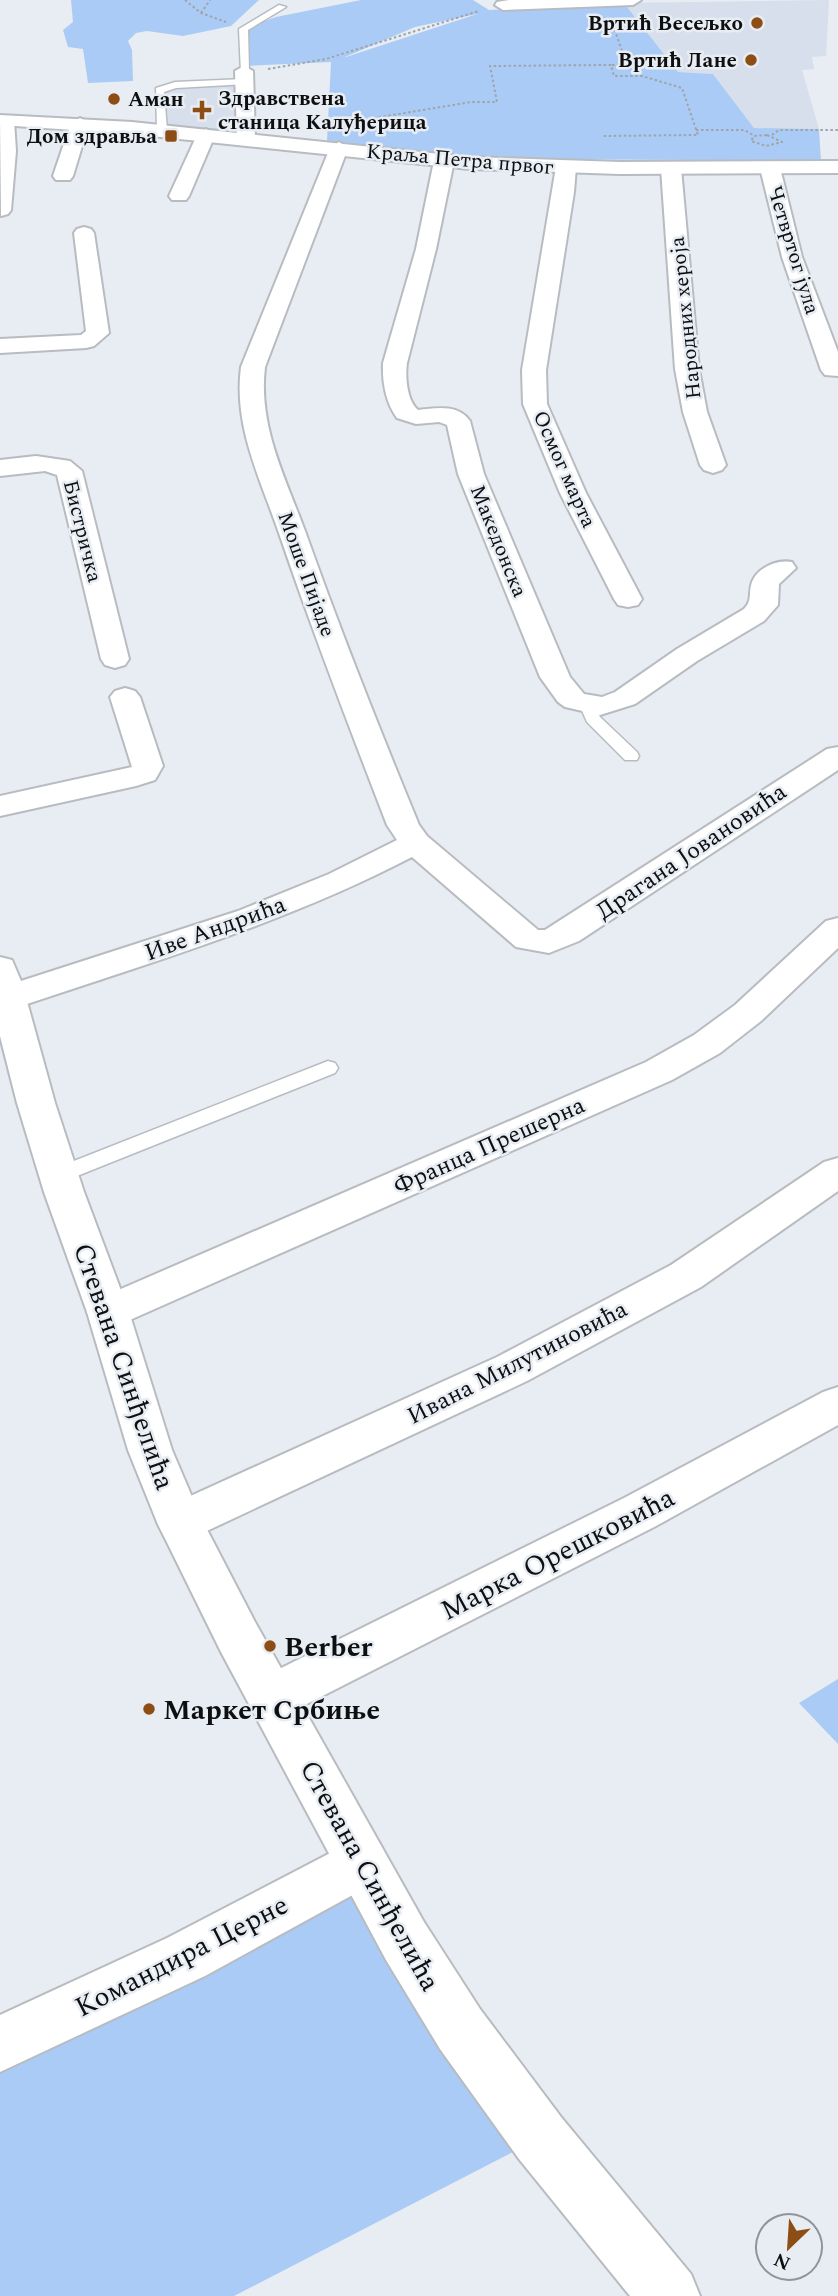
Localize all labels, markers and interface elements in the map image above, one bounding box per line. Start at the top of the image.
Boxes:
place label: Вртић Весељко [588,8,743,40]
marker: Вртић Весељко [749,15,765,31]
place label: Вртић Лане [618,45,737,77]
marker: Вртић Лане [743,52,759,68]
place label: Здравствена станица Калуђерица [218,83,427,139]
place label: Аман [128,84,184,116]
marker: Аман [106,91,122,107]
marker: Здравствена станица Калуђерица [192,100,212,120]
place label: Дом здравља [27,121,157,153]
marker: Дом здравља [163,128,179,144]
street label: Краља Петра првог [365,136,555,184]
street label: Четвртог јула [758,182,828,319]
street label: Народних хероја [661,234,710,401]
street label: Осмог марта [524,406,605,534]
street label: Бистричка [54,477,110,587]
street label: Македонска [461,480,535,603]
street label: Моше Пијаде [269,507,344,641]
street label: Драгана Јовановића [589,774,794,929]
street label: Иве Андрића [140,887,291,971]
street label: Франца Прешерна [388,1087,591,1204]
street label: Стевана Синђелића [61,1237,186,1496]
street label: Ивана Милутиновића [401,1291,634,1434]
street label: Марка Орешковића [433,1477,683,1632]
place label: Berber [284,1626,373,1669]
marker: Berber [262,1638,278,1654]
place label: Маркет Србиње [163,1689,380,1732]
marker: Маркет Србиње [141,1701,157,1717]
street label: Стевана Синђелића [288,1752,451,1999]
street label: Командира Церне [67,1884,296,2029]
north arrow [754,2212,824,2282]
text: N [769,2245,796,2277]

